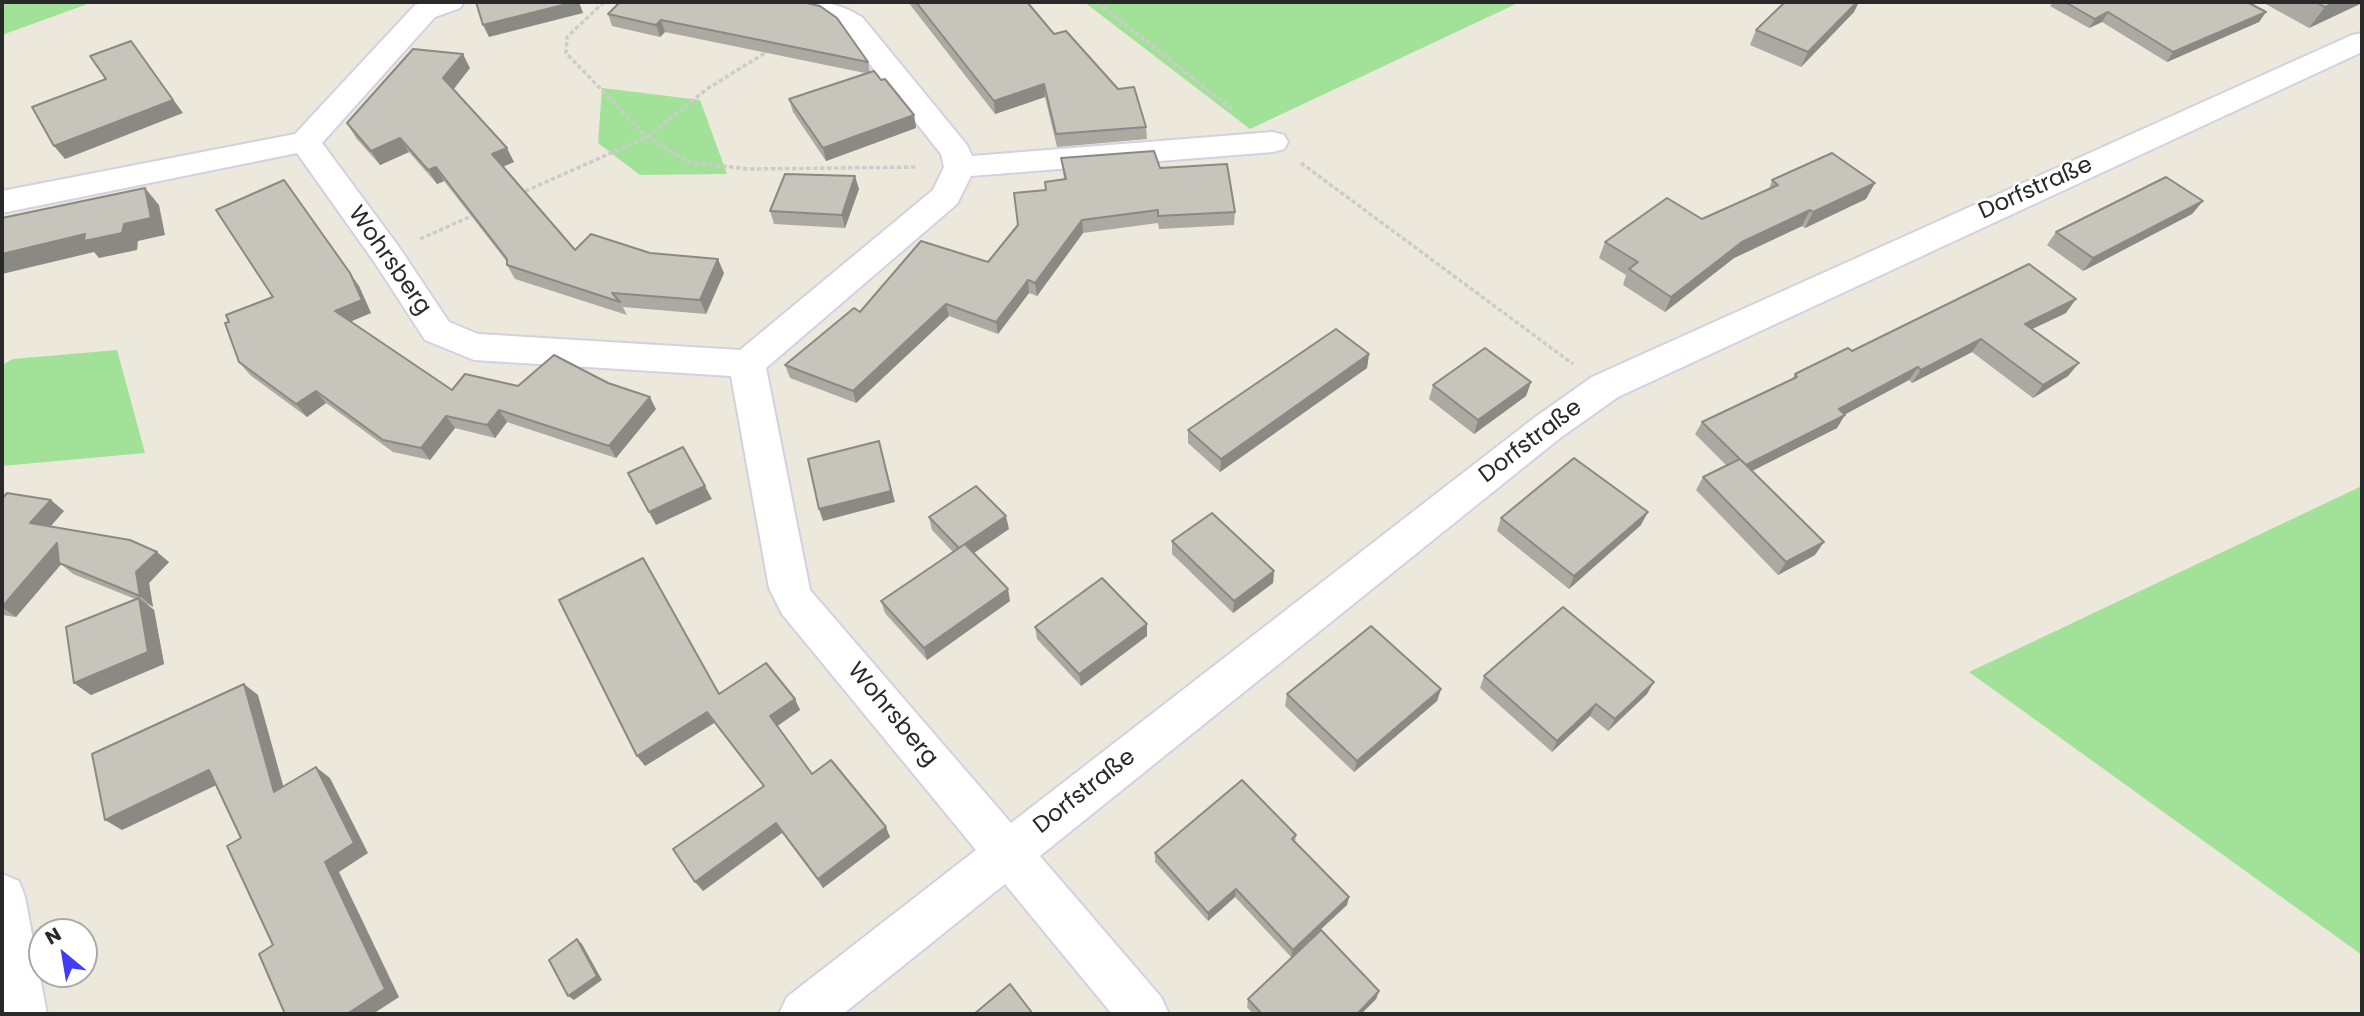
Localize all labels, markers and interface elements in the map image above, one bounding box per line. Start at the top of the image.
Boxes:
street label: Dorfstraße [1975,152,2097,226]
street label: Wohrsberg [341,201,437,321]
street label: Dorfstraße [1474,394,1588,490]
street label: Wohrsberg [841,658,943,772]
street label: Dorfstraße [1029,744,1141,840]
north arrow [28,918,98,988]
text: N [40,921,66,951]

